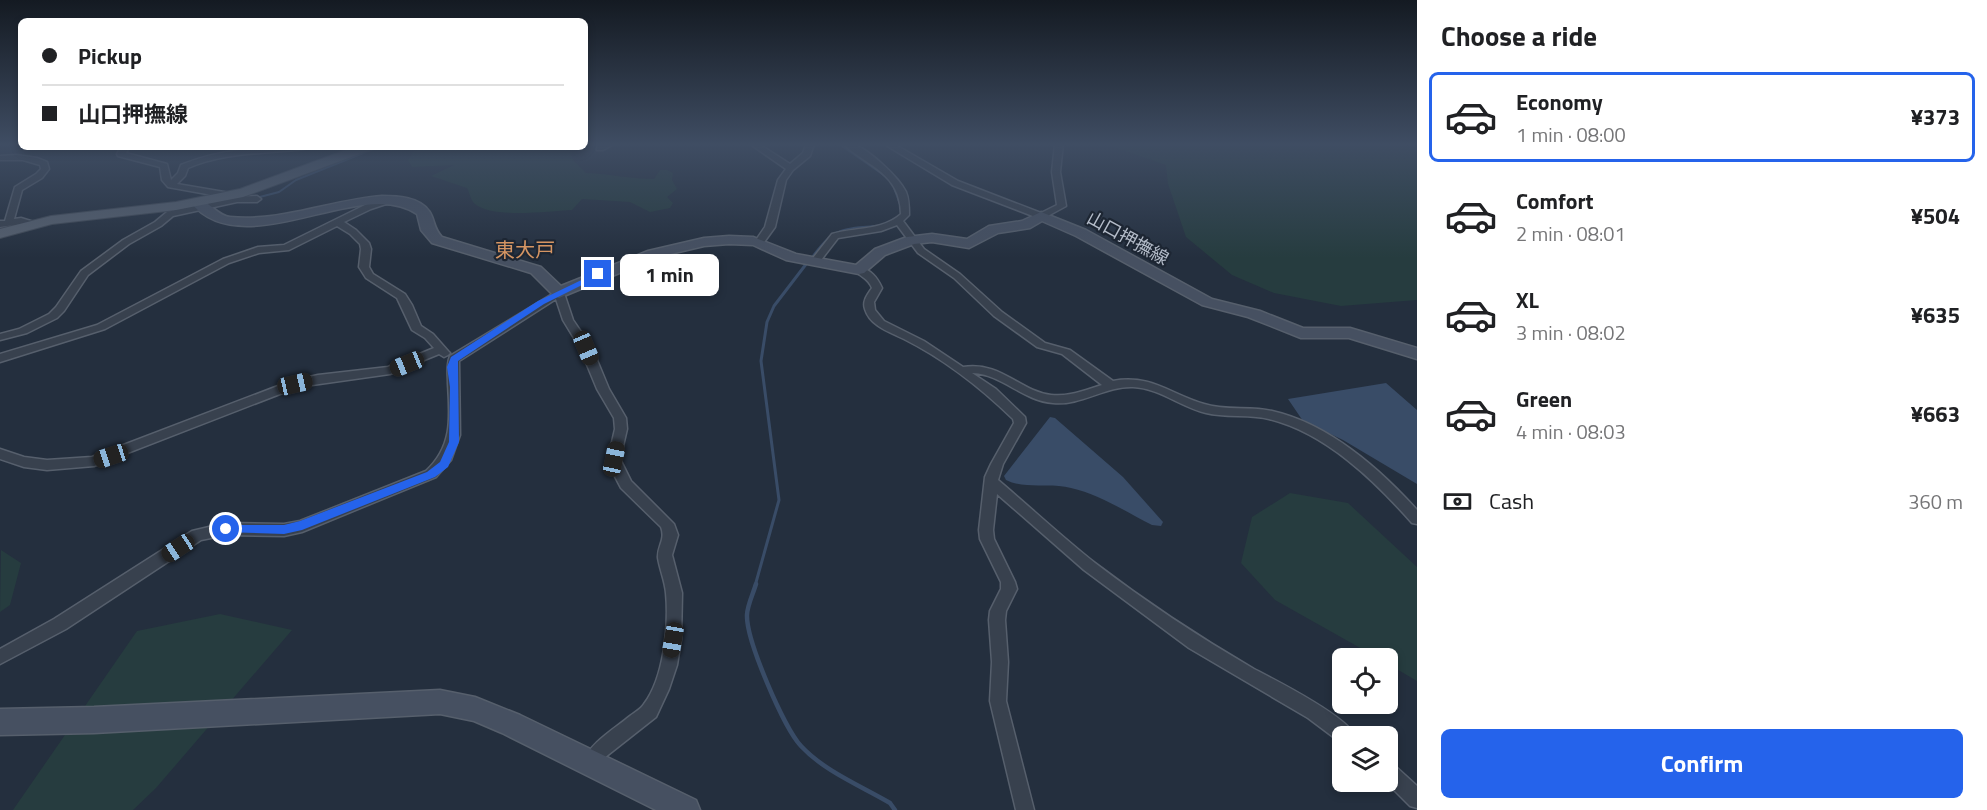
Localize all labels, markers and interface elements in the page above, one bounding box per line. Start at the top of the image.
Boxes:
text: Choose a ride [1441,15,1597,56]
text: Pickup [78,39,142,73]
text: Economy [1516,85,1603,119]
icon: car [1444,90,1498,144]
text: 山口押撫線 [78,97,188,131]
text: ¥373 [1911,100,1960,134]
text: 1 min · 08:00 [1516,119,1626,150]
text: Comfort [1516,184,1594,218]
icon: car [1444,189,1498,243]
text: ¥504 [1911,199,1960,233]
street label: 山口押撫線 [1082,204,1174,272]
text: 2 min · 08:01 [1516,218,1626,249]
district label: 東大戸 [495,234,555,265]
callout: 1 min [619,253,718,295]
text: 1 min [645,259,694,290]
route end [584,260,611,287]
text: XL [1516,283,1539,317]
icon: car [1444,288,1498,342]
text: ¥635 [1911,298,1960,332]
text: 3 min · 08:02 [1516,317,1626,348]
car [571,328,601,368]
car [387,349,427,379]
car [275,371,315,397]
text: Green [1516,382,1572,416]
icon: car [1444,387,1498,441]
text: ¥663 [1911,397,1960,431]
text: 4 min · 08:03 [1516,416,1626,447]
car [601,440,627,478]
car [91,442,131,470]
text: Cash [1489,484,1534,518]
icon: cash [1441,485,1474,518]
text: 360 m [1908,486,1963,517]
route start [212,515,239,542]
car [158,531,198,565]
car [661,621,685,659]
map controls [1332,648,1398,792]
button: locate [1332,648,1398,714]
button: layers [1332,726,1398,792]
button: Confirm [1441,729,1963,798]

